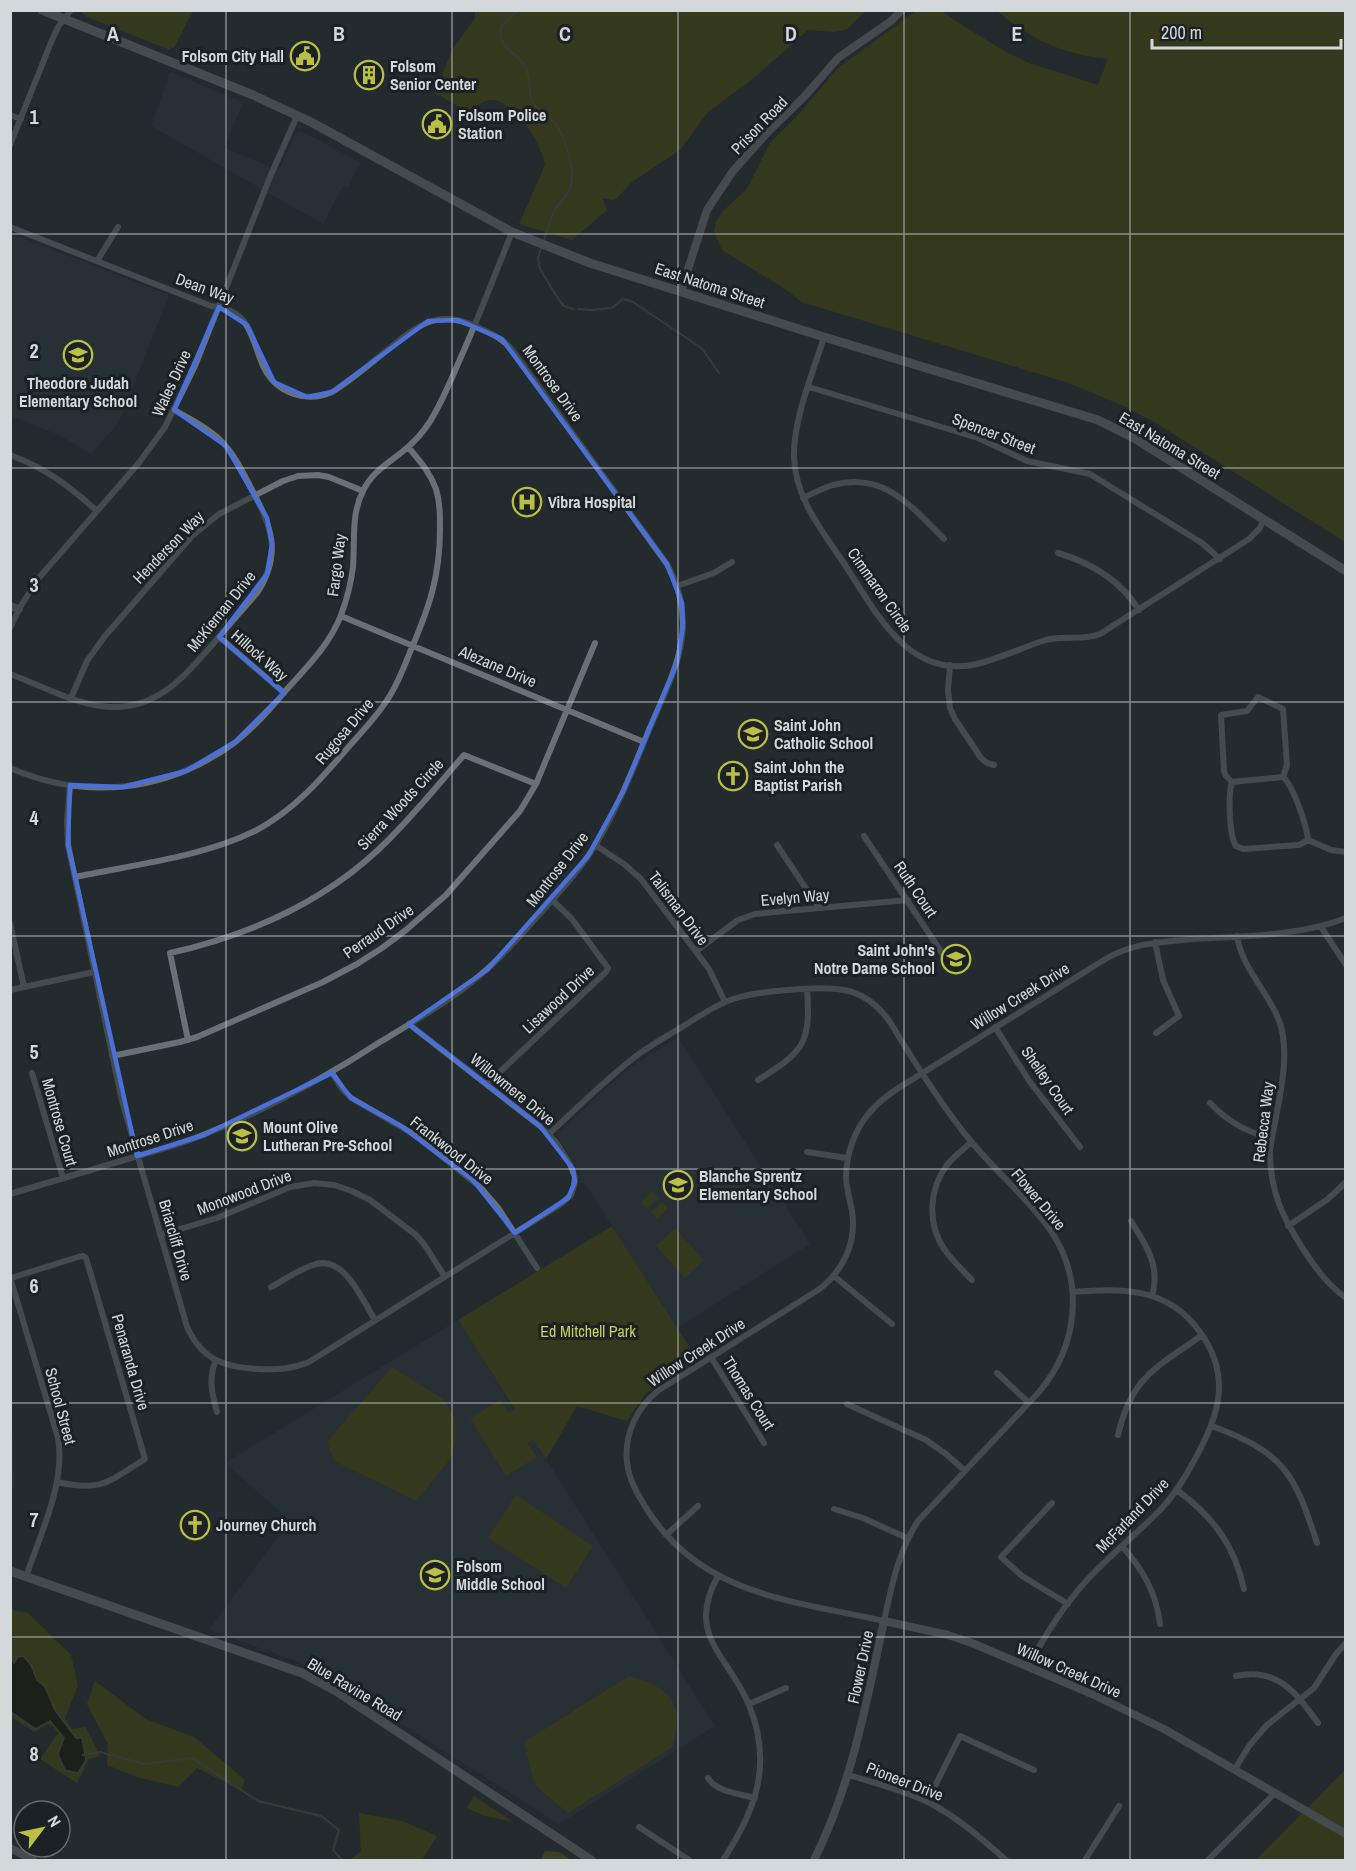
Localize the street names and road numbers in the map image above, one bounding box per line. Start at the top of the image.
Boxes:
street label: Prison Road [726,91,792,159]
street label: East Natoma Street [652,257,768,313]
street label: Dean Way [173,267,238,309]
street label: Montrose Drive [518,340,588,426]
street label: Wales Drive [146,346,196,420]
street label: East Natoma Street [1115,406,1225,484]
street label: Spencer Street [949,407,1039,459]
street label: Henderson Way [128,505,209,588]
street label: Fargo Way [321,532,351,598]
street label: Cimmaron Circle [843,543,917,637]
street label: McKiernan Drive [181,566,261,656]
street label: Hillock Way [227,624,293,686]
street label: Alezane Drive [455,639,540,692]
street label: Rugosa Drive [310,693,378,769]
street label: Sierra Woods Circle [352,753,448,855]
street label: Montrose Drive [521,827,593,911]
street label: Ruth Court [889,857,943,922]
street label: Talisman Drive [644,866,714,950]
street label: Evelyn Way [760,883,831,911]
street label: Perraud Drive [338,899,418,963]
street label: Willow Creek Drive [967,957,1073,1035]
street label: Lisawood Drive [517,960,599,1038]
street label: Shelley Court [1016,1041,1080,1119]
street label: Willowmere Drive [466,1048,560,1130]
street label: Montrose Court [37,1076,83,1169]
street label: Rebecca Way [1247,1080,1279,1164]
street label: Frankwood Drive [406,1111,498,1189]
street label: Montrose Drive [104,1114,196,1162]
street label: Flower Drive [1007,1163,1071,1235]
street label: Monowood Drive [194,1164,294,1220]
street label: Briarcliff Drive [154,1197,198,1283]
street label: Penaranda Drive [107,1311,155,1413]
street label: Willow Creek Drive [643,1312,749,1392]
street label: Thomas Court [718,1352,781,1434]
street label: School Street [40,1365,82,1447]
street label: McFarland Drive [1091,1473,1173,1557]
street label: Flower Drive [842,1628,878,1706]
street label: Willow Creek Drive [1013,1637,1125,1703]
street label: Blue Ravine Road [304,1652,406,1726]
street label: Pioneer Drive [863,1756,947,1806]

